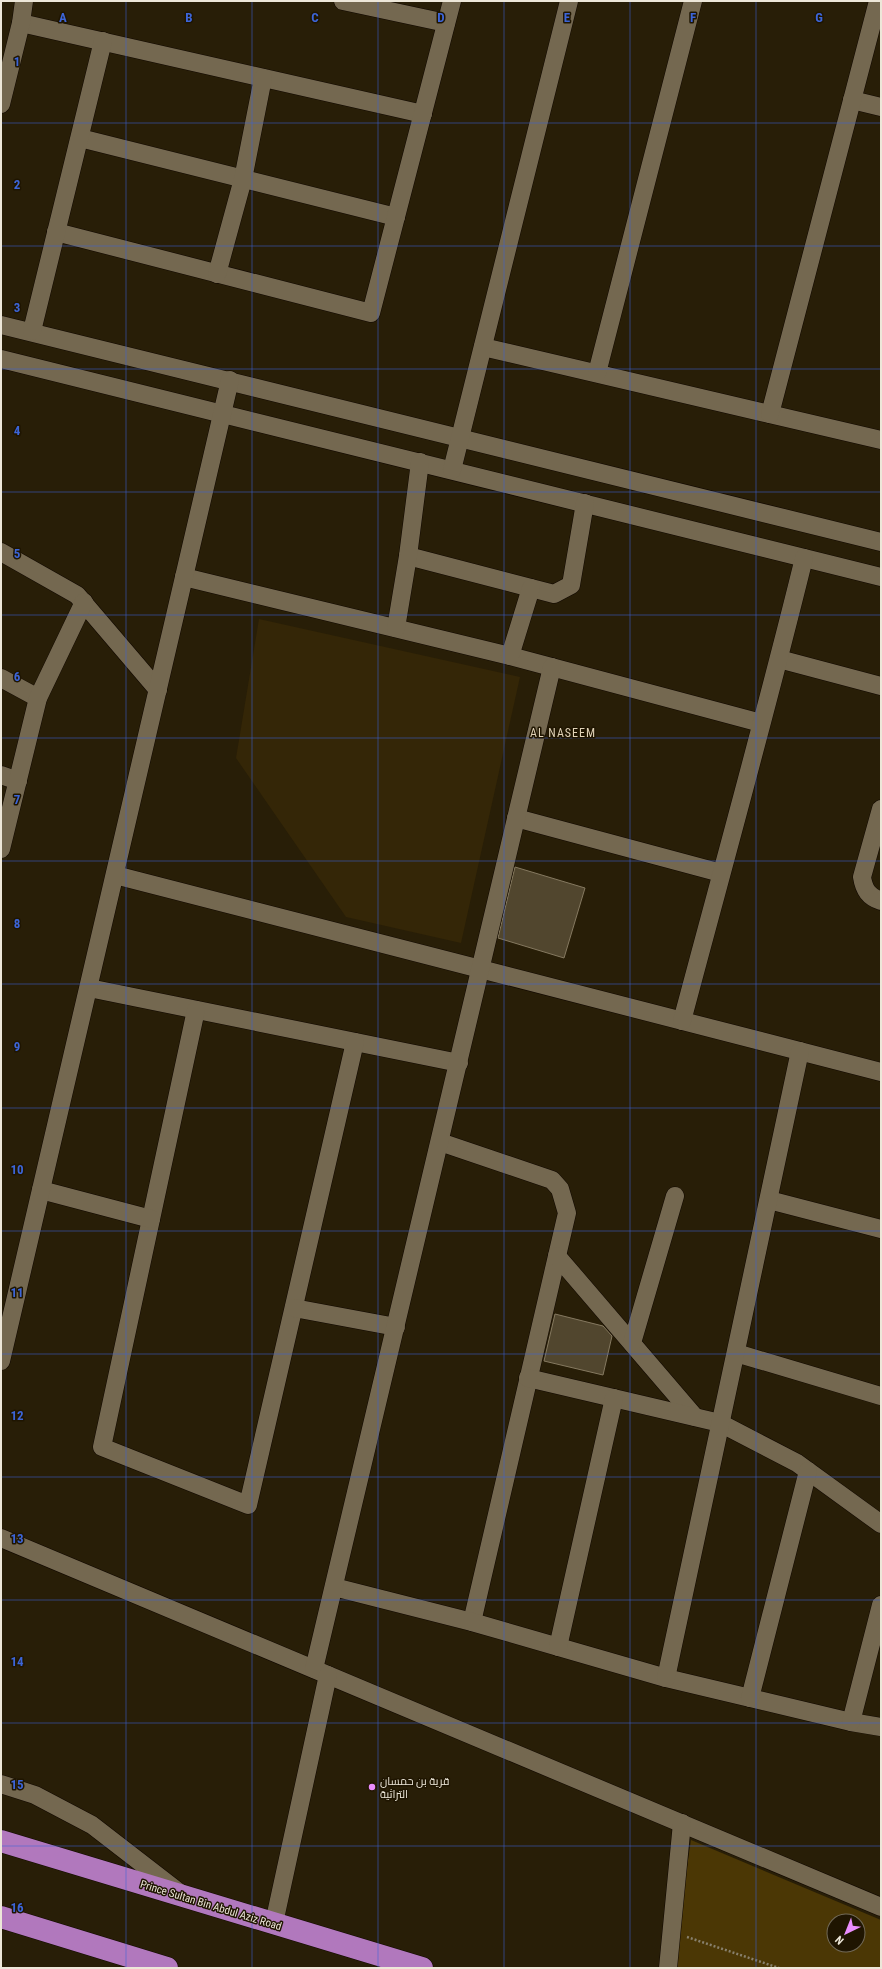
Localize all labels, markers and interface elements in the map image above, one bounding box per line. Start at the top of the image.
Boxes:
text: A [59,10,67,25]
text: B [185,10,193,25]
text: C [311,10,319,25]
text: D [437,10,445,25]
text: E [564,10,571,25]
text: F [690,10,696,25]
text: G [815,10,823,25]
text: 1 [14,54,20,69]
text: 2 [14,177,21,192]
text: 3 [14,300,20,315]
text: 4 [14,423,21,438]
text: 5 [14,546,21,561]
text: 6 [14,669,21,684]
district label: AL NASEEM [530,726,596,740]
text: 7 [14,792,21,807]
text: 8 [14,916,20,931]
text: 9 [14,1039,20,1054]
text: 10 [10,1162,24,1177]
text: 11 [10,1285,24,1300]
text: 12 [10,1408,24,1423]
text: 13 [10,1531,24,1546]
text: 14 [10,1654,24,1669]
place label: قرية بن حمسان التراثية [380,1775,449,1801]
text: 15 [10,1777,24,1792]
marker: قرية بن حمسان التراثية [367,1782,377,1792]
street label: Prince Sultan Bin Abdul Aziz Road [139,1878,283,1933]
text: 16 [10,1900,24,1915]
north arrow [826,1913,866,1953]
text: N [832,1933,846,1947]

